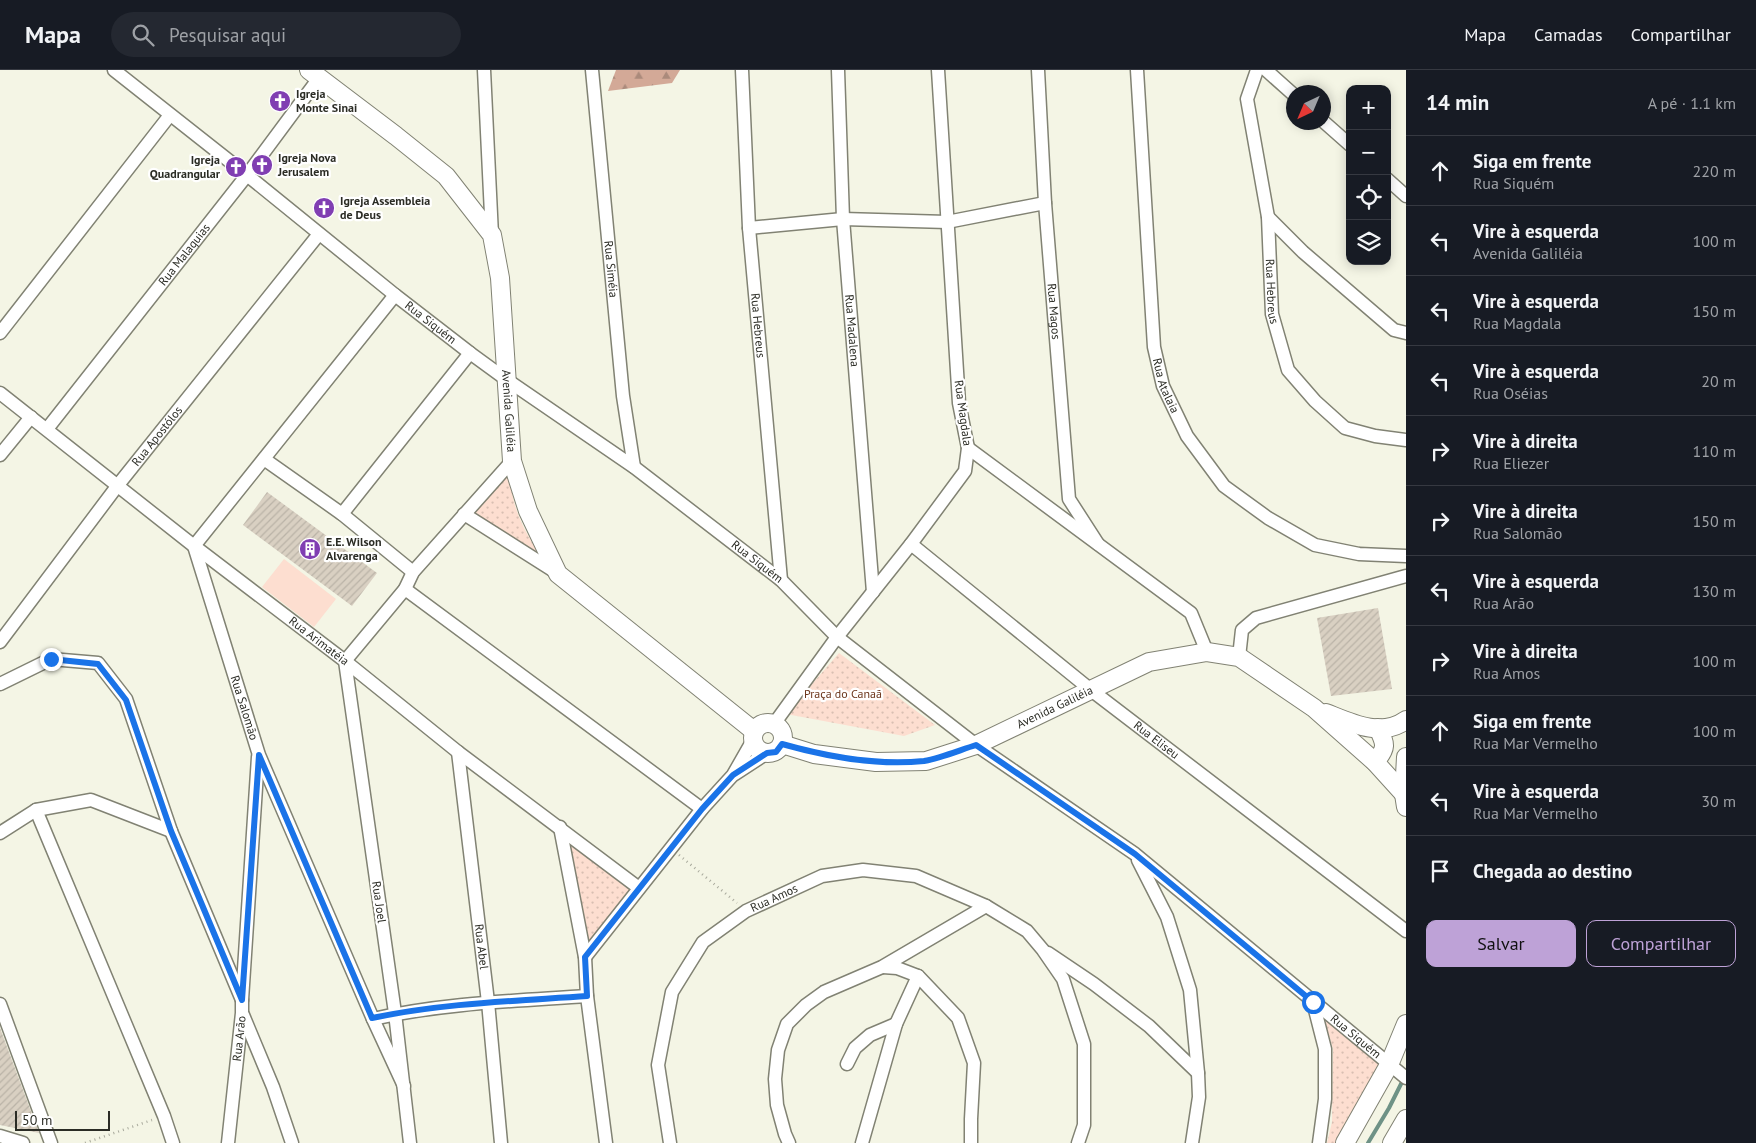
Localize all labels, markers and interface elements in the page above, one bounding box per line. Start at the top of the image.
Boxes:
search box [111,12,461,57]
text: Mapa [25,19,81,50]
icon: search [129,21,157,49]
text: Pesquisar aqui [169,23,286,47]
text: Mapa [1464,23,1506,46]
text: Camadas [1534,23,1603,46]
text: Compartilhar [1631,23,1731,46]
north arrow [1286,85,1331,130]
map controls [1346,85,1391,265]
button: + [1346,85,1391,130]
place label: Igreja Monte Sinai [296,86,357,115]
church icon: Igreja Monte Sinai [268,89,292,113]
text: 14 min [1426,89,1489,116]
text: A pé · 1.1 km [1648,93,1736,113]
button: − [1346,130,1391,175]
text: Siga em frente [1473,149,1591,173]
place label: Igreja Nova Jerusalem [277,150,336,179]
place label: Igreja Quadrangular [150,152,221,181]
church icon: Igreja Nova Jerusalem [250,153,274,177]
church icon: Igreja Quadrangular [224,155,248,179]
icon: ahead [1426,157,1454,185]
text: 220 m [1693,161,1736,181]
text: Rua Siquém [1473,173,1554,193]
button: locate [1346,175,1391,220]
place label: Igreja Assembleia de Deus [340,193,430,222]
church icon: Igreja Assembleia de Deus [312,196,336,220]
text: Vire à esquerda [1473,219,1599,243]
street label: Rua Malaquias [155,220,213,288]
button: layers [1346,220,1391,265]
icon: left [1426,227,1454,255]
text: 100 m [1693,231,1736,251]
street label: Rua Siméia [601,240,622,298]
text: Avenida Galiléia [1473,243,1583,263]
street label: Rua Hebreus [1263,259,1282,325]
street label: Rua Magos [1045,283,1064,340]
text: Vire à esquerda [1473,289,1599,313]
street label: Rua Hebreus [748,292,769,358]
street label: Rua Madalena [842,294,863,367]
icon: left [1426,297,1454,325]
street label: Rua Siquém [402,298,460,347]
text: 150 m [1693,301,1736,321]
text: Rua Magdala [1473,313,1562,333]
street label: Rua Atalaia [1150,356,1183,416]
text: Vire à esquerda [1473,359,1599,383]
icon: left [1426,367,1454,395]
street label: Avenida Galiléia [499,369,519,453]
text: 20 m [1701,371,1736,391]
street label: Rua Magdala [951,379,976,447]
text: Rua Oséias [1473,383,1548,403]
street label: Rua Apostólos [128,403,185,469]
text: Vire à direita [1473,429,1578,453]
icon: right [1426,437,1454,465]
text: 110 m [1693,441,1736,461]
text: Rua Eliezer [1473,453,1549,473]
text: Vire à direita [1473,499,1578,523]
icon: right [1426,507,1454,535]
text: 150 m [1693,511,1736,531]
text: Rua Salomão [1473,523,1562,543]
place label: E.E. Wilson Alvarenga [326,534,382,563]
building icon: E.E. Wilson Alvarenga [298,537,322,561]
street label: Rua Siquém [729,537,786,586]
text: Vire à esquerda [1473,569,1599,593]
icon: left [1426,577,1454,605]
text: 130 m [1693,581,1736,601]
text: Rua Arão [1473,593,1534,613]
street label: Rua Arimatéia [286,613,352,668]
text: Vire à direita [1473,639,1578,663]
icon: right [1426,647,1454,675]
route end [40,648,63,671]
text: 100 m [1693,651,1736,671]
text: Rua Amos [1473,663,1540,683]
street label: Rua Salomão [228,673,262,742]
street label: Avenida Galiléia [1014,682,1095,731]
park label: Praça do Canaã [804,686,882,701]
text: Siga em frente [1473,709,1591,733]
street label: Rua Eliseu [1131,717,1182,762]
icon: ahead [1426,717,1454,745]
text: 100 m [1693,721,1736,741]
text: Rua Mar Vermelho [1473,733,1598,753]
text: Vire à esquerda [1473,779,1599,803]
icon: left [1426,787,1454,815]
text: 30 m [1701,791,1736,811]
text: Rua Mar Vermelho [1473,803,1598,823]
icon: arrive [1426,857,1454,885]
text: Chegada ao destino [1473,859,1632,883]
street label: Rua Joel [369,880,390,924]
street label: Rua Amos [748,880,800,915]
button: Salvar [1426,920,1576,967]
button: Compartilhar [1586,920,1736,967]
street label: Rua Abel [472,923,492,970]
route start [1302,991,1325,1014]
street label: Rua Siquém [1328,1011,1384,1061]
street label: Rua Arão [229,1015,249,1062]
scale bar [15,1108,110,1131]
text: 50 m [22,1111,52,1129]

